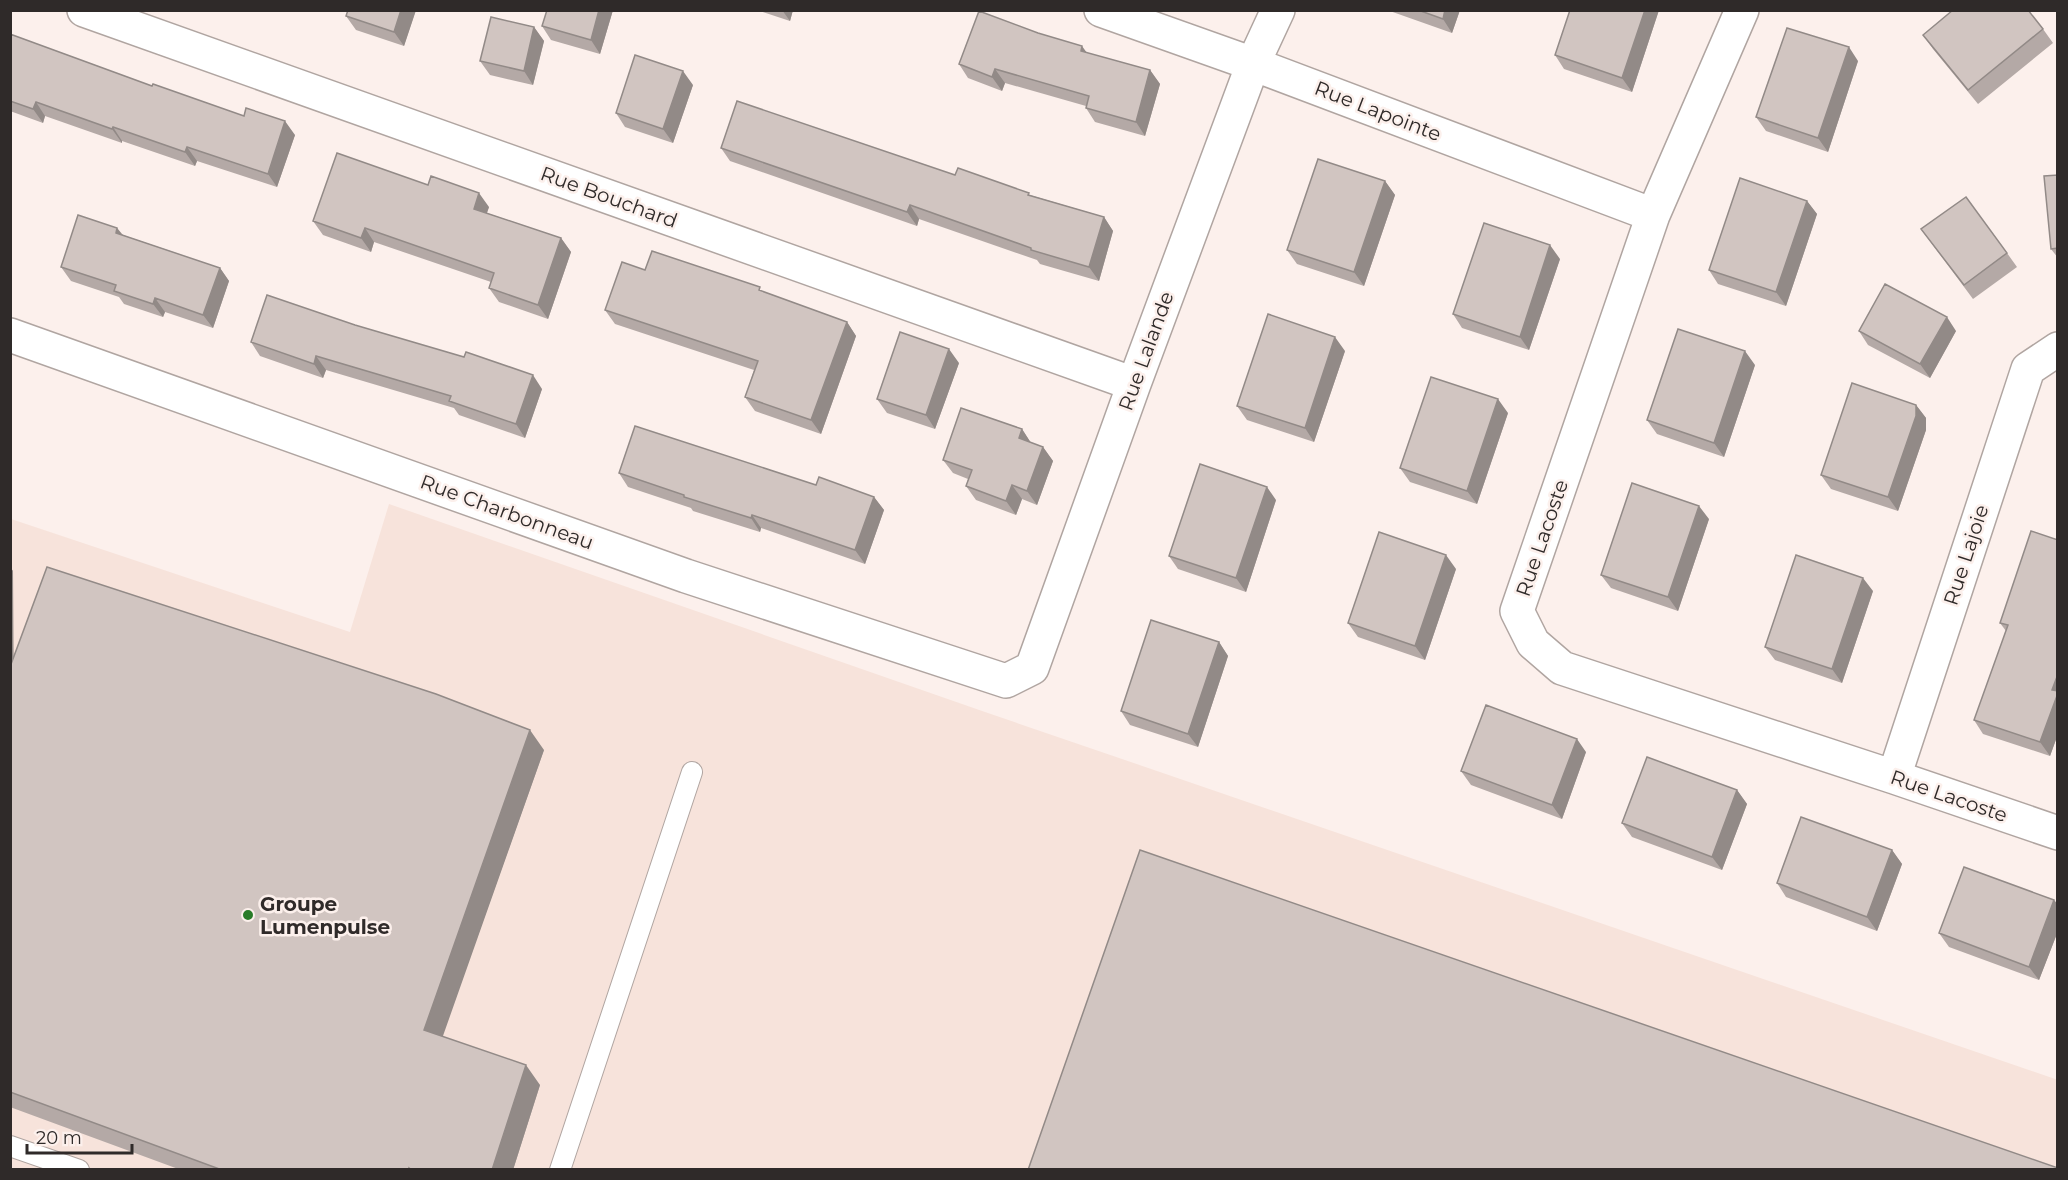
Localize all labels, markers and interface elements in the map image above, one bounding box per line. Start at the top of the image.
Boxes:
street label: Rue Lapointe [1311,76,1445,146]
street label: Rue Bouchard [537,161,681,233]
street label: Rue Lalande [1113,288,1179,414]
street label: Rue Charbonneau [417,469,597,555]
street label: Rue Lacoste [1511,476,1573,600]
street label: Rue Lajoie [1938,502,1994,608]
street label: Rue Lacoste [1887,765,2011,827]
place label: Groupe Lumenpulse [260,892,390,939]
marker: Groupe Lumenpulse [241,908,255,922]
scale bar [27,1117,132,1155]
text: 20 m [36,1127,82,1149]

